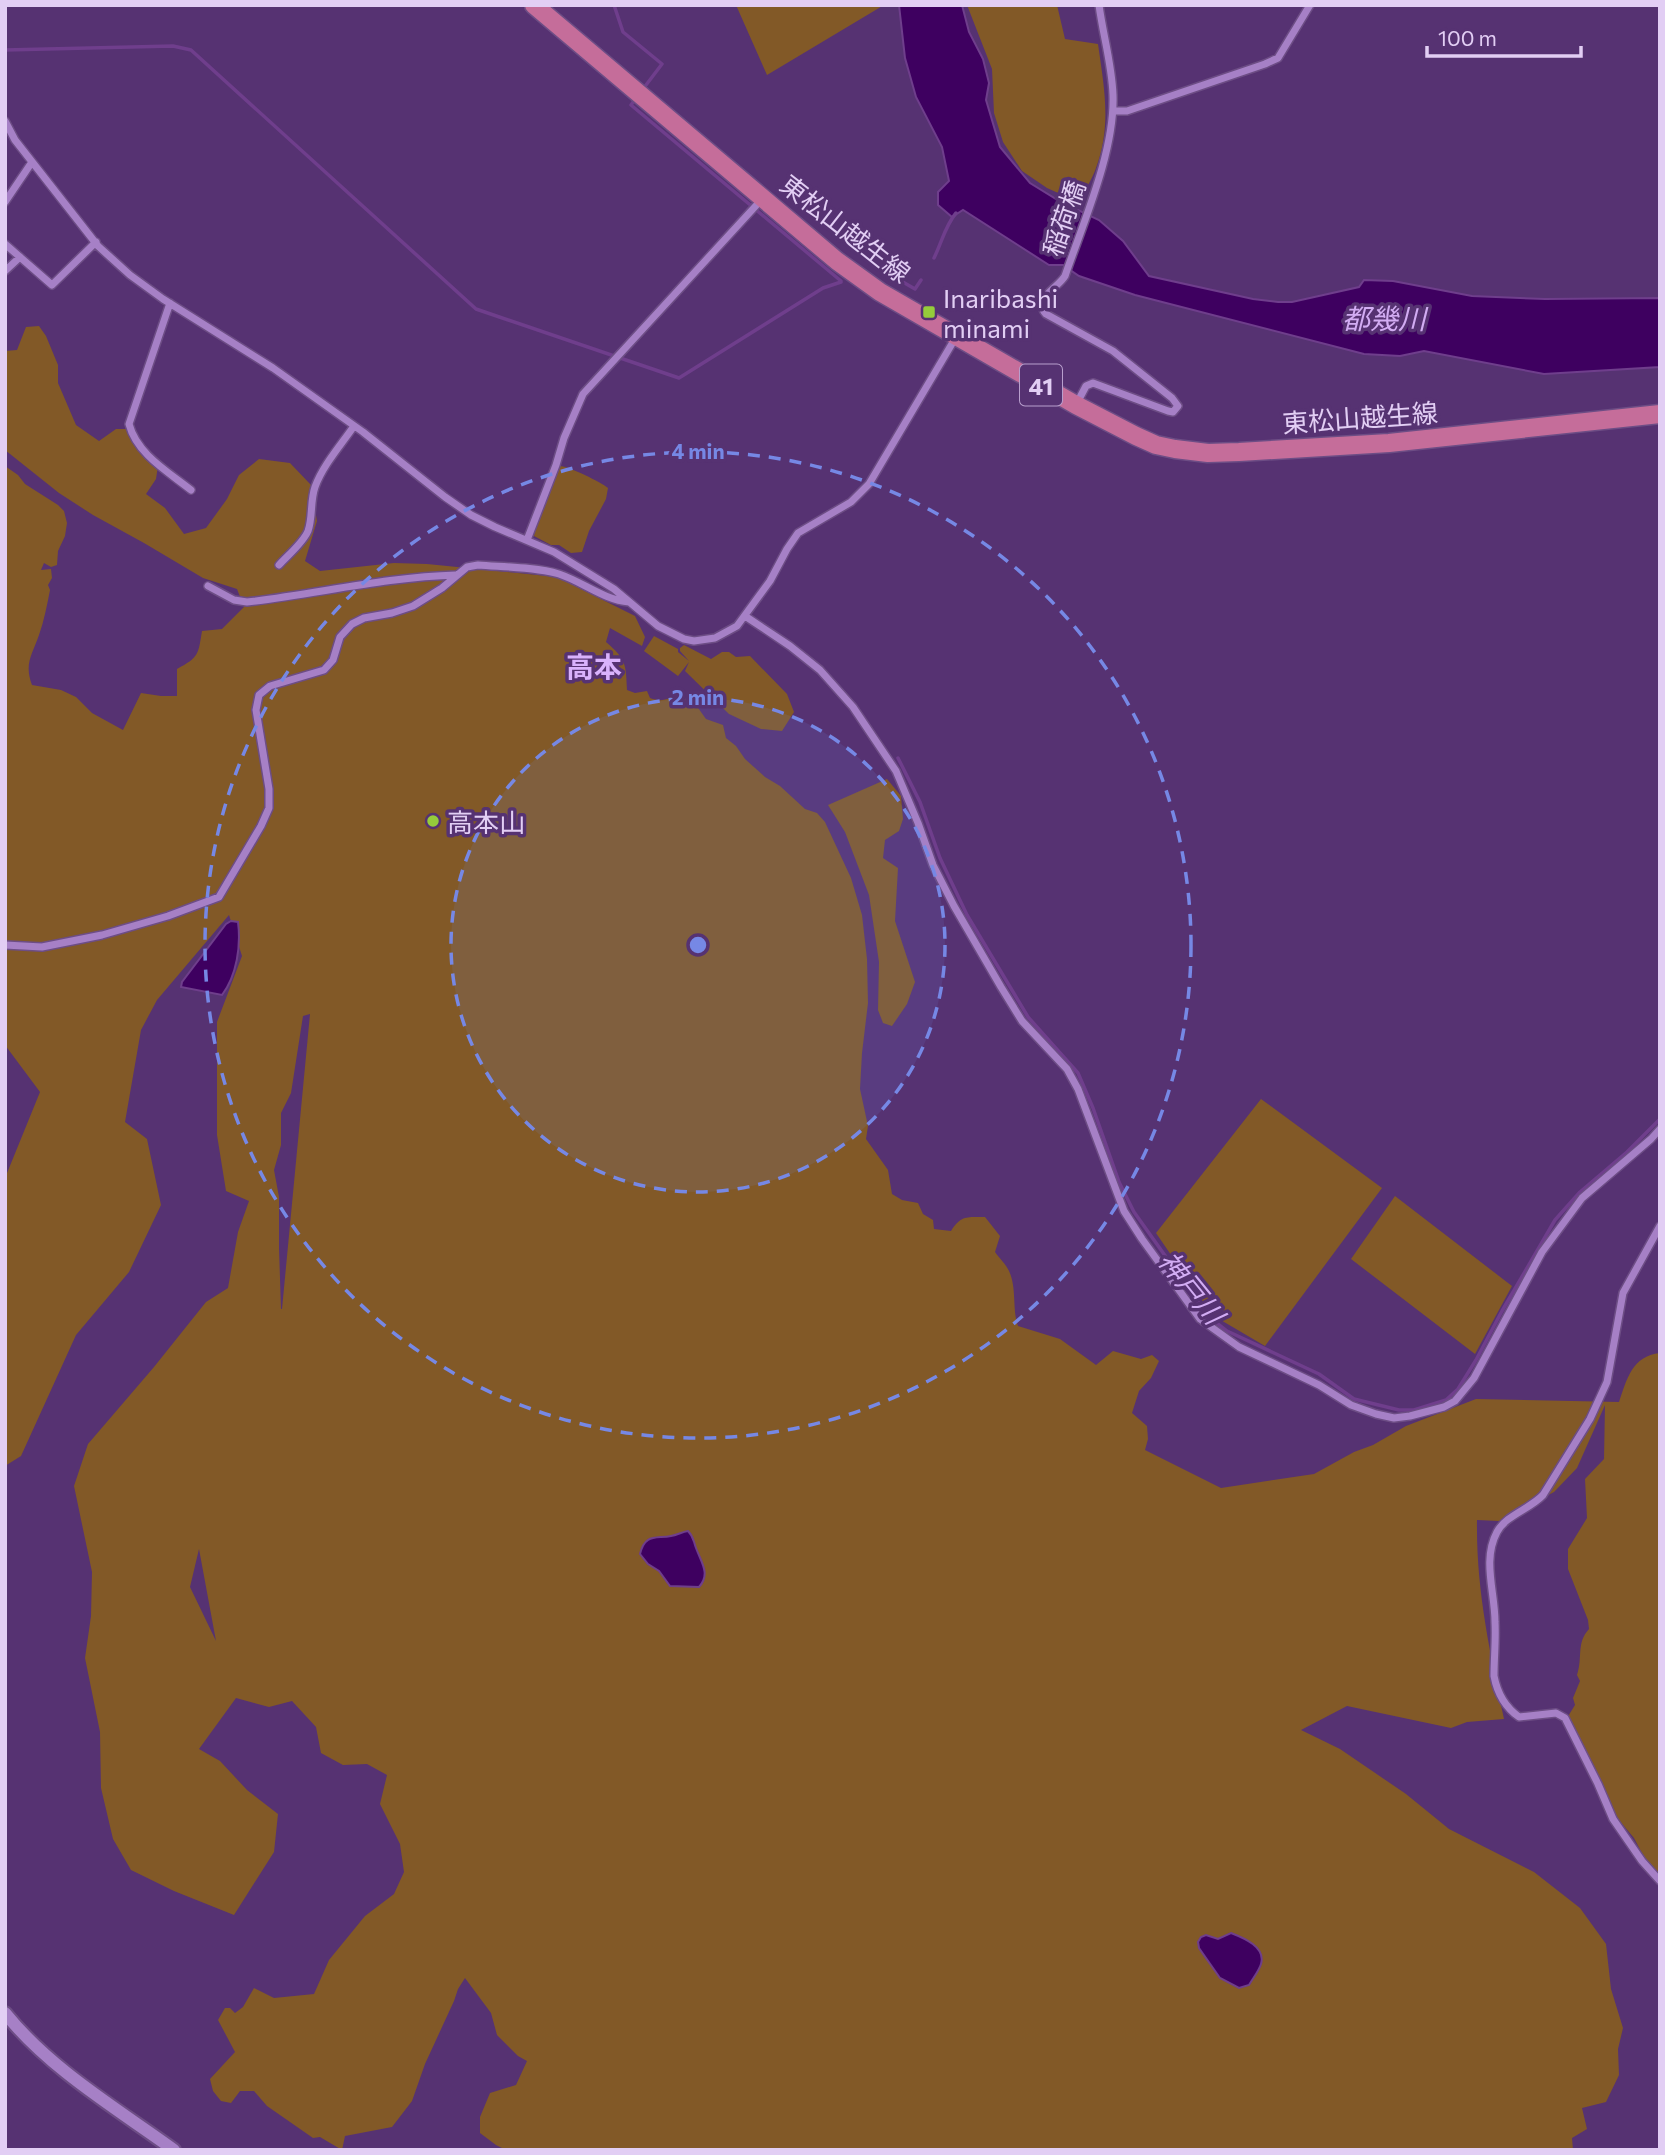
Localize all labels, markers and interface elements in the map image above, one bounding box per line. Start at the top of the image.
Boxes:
scale bar [1427,14,1581,58]
text: 100 m [1438,25,1497,50]
street label: 東松山越生線 [775,168,917,288]
street label: 稲荷橋 [1036,176,1090,260]
place label: Inaribashi minami [943,282,1058,343]
water label: 都幾川 [1342,301,1429,335]
marker: Inaribashi minami [921,304,937,320]
road number: 41 [1020,364,1062,406]
street label: 東松山越生線 [1281,396,1439,438]
text: 4 min [671,438,725,463]
district label: 高本 [566,649,622,683]
text: 2 min [672,684,724,709]
place label: 高本山 [447,806,525,837]
marker: 高本山 [425,813,441,829]
centre of rings [686,933,710,957]
water label: 神戸川 [1152,1244,1234,1333]

